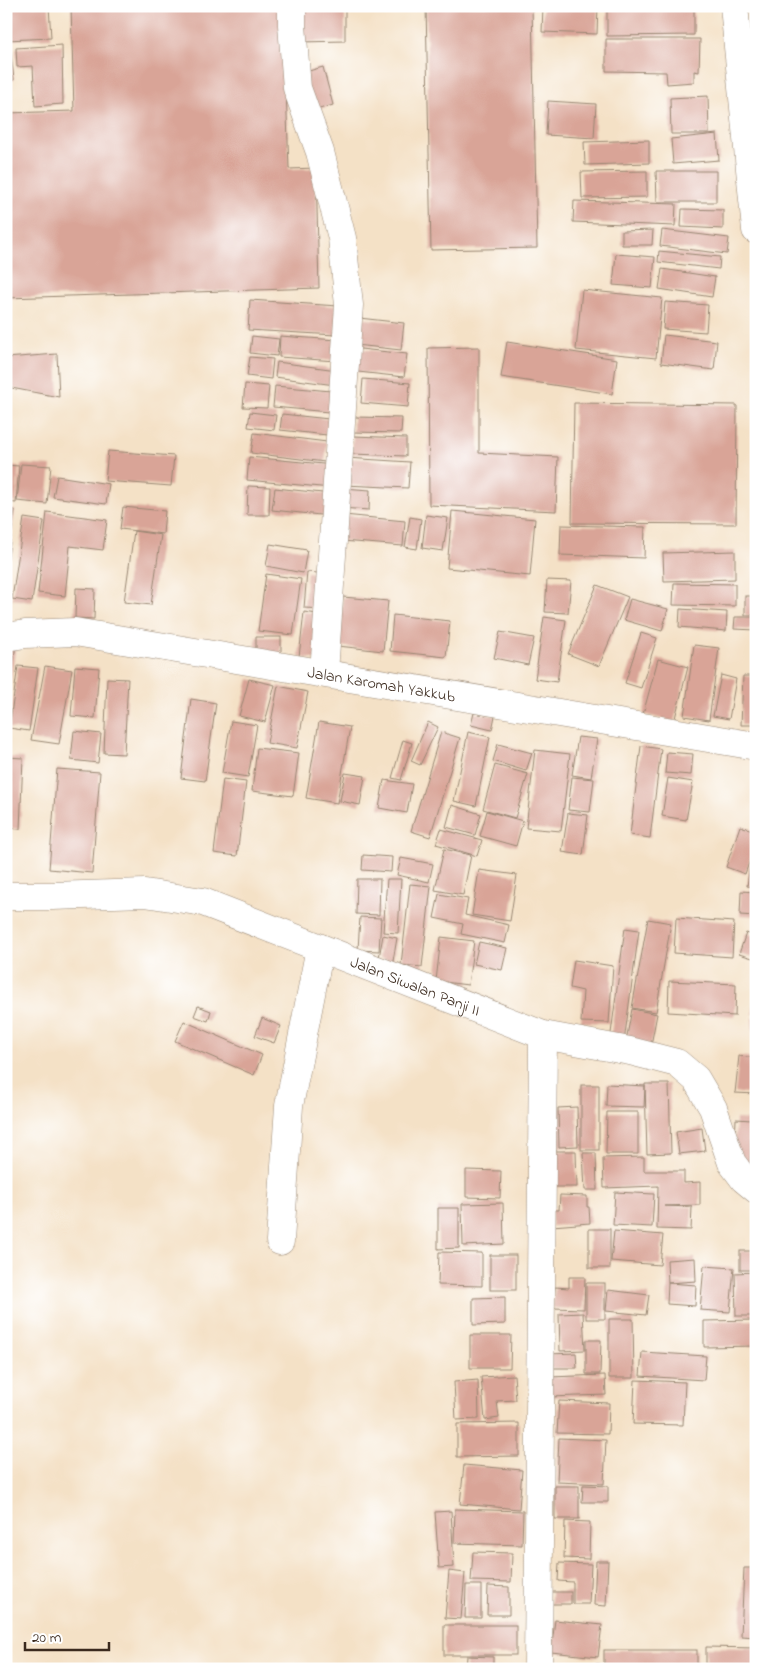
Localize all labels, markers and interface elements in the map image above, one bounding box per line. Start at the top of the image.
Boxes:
street label: Jalan Karomah Yakkub [305,661,457,710]
street label: Jalan Siwalan Panji II [346,951,483,1023]
scale bar [25,1620,109,1652]
text: 20 m [32,1627,62,1649]

